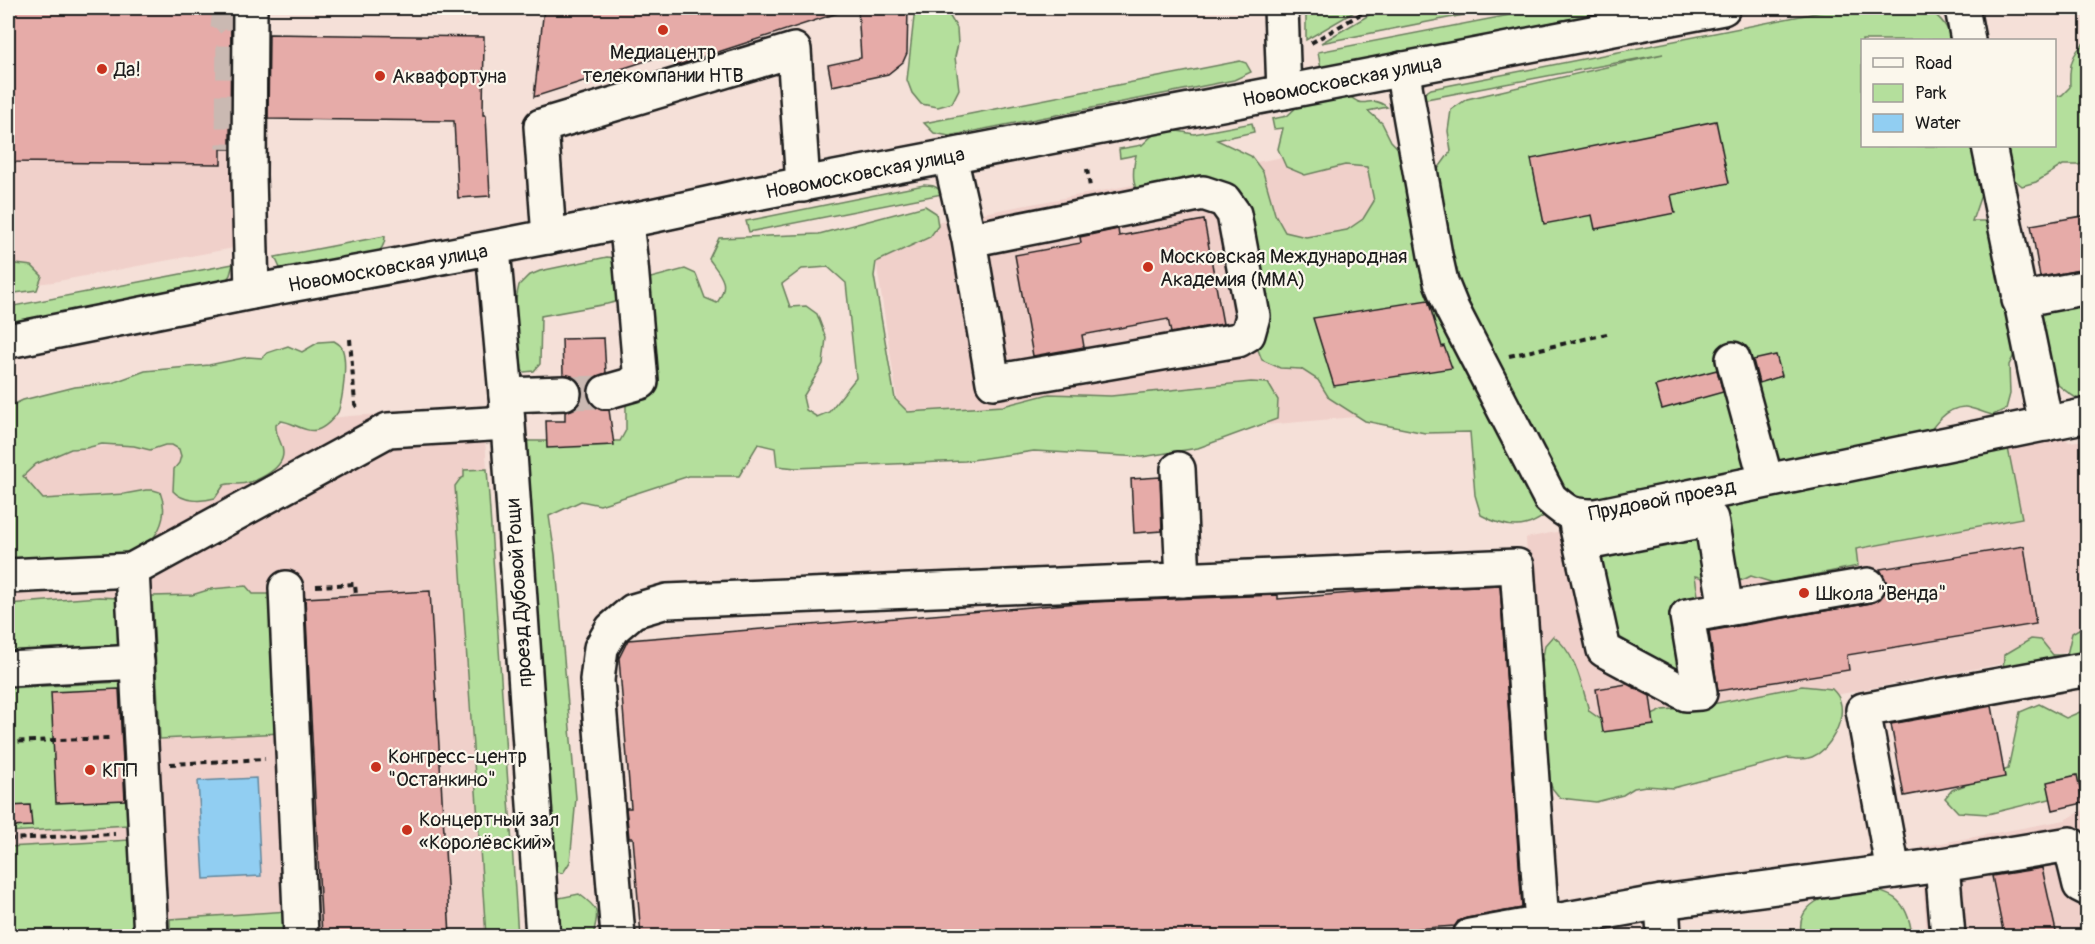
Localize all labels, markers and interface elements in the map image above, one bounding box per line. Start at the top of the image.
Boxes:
marker: Медиацентр телекомпании НТВ [656,23,670,37]
legend [1861,39,2056,147]
place label: Медиацентр телекомпании НТВ [582,40,744,88]
street label: Новомосковская улица [1240,49,1444,113]
text: Road [1915,52,1952,75]
place label: Да! [113,57,141,82]
marker: Да! [95,62,109,76]
place label: Аквафортуна [392,64,507,89]
marker: Аквафортуна [373,69,387,83]
text: Park [1915,82,1947,105]
text: Water [1915,112,1961,135]
street label: Новомосковская улица [763,141,967,205]
street label: Новомосковская улица [286,238,490,298]
place label: Московская Международная Академия (ММА) [1160,244,1407,292]
marker: Московская Международная Академия (ММА) [1141,260,1155,274]
street label: Прудовой проезд [1586,474,1738,526]
street label: проезд Дубовой Рощи [500,498,538,688]
place label: Школа "Венда" [1816,581,1946,606]
marker: Школа "Венда" [1797,586,1811,600]
place label: Конгресс-центр "Останкино" [388,744,527,792]
place label: КПП [102,758,138,783]
marker: Конгресс-центр "Останкино" [369,760,383,774]
marker: КПП [83,763,97,777]
place label: Концертный зал «Королёвский» [419,807,559,855]
marker: Концертный зал «Королёвский» [400,823,414,837]

